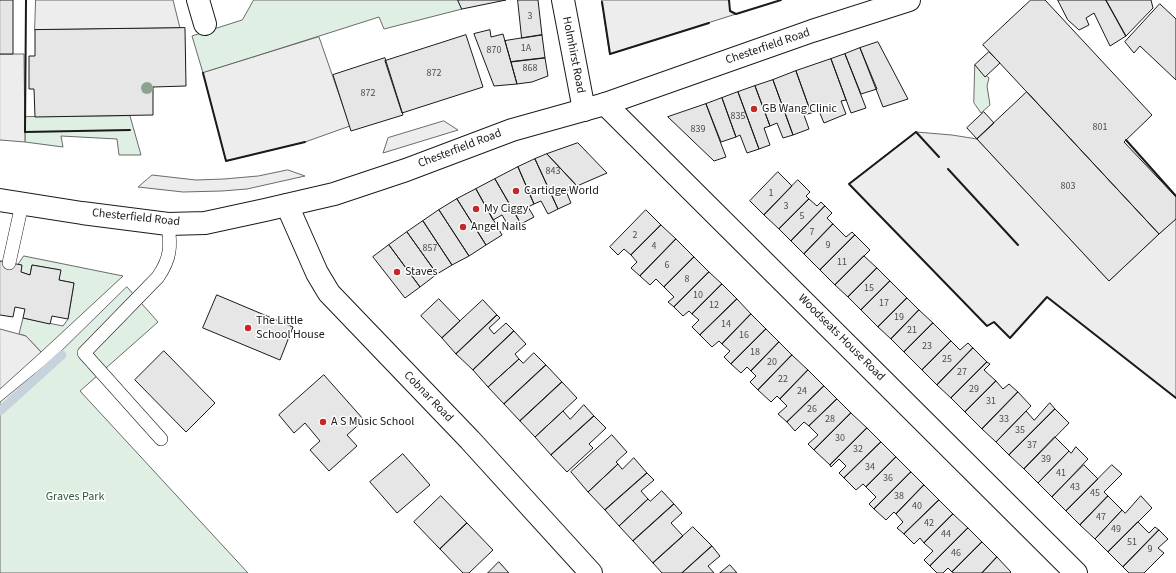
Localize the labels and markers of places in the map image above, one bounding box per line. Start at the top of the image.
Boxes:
place label: GB Wang Clinic [762,102,837,116]
marker: GB Wang Clinic [749,104,759,114]
place label: Cartidge World [524,184,599,198]
marker: Cartidge World [511,186,521,196]
place label: My Ciggy [484,202,528,216]
marker: My Ciggy [471,204,481,214]
place label: Angel Nails [471,220,526,234]
marker: Angel Nails [458,222,468,232]
place label: Staves [405,265,438,279]
marker: Staves [392,267,402,277]
place label: The Little School House [256,314,325,342]
marker: The Little School House [243,323,253,333]
place label: A S Music School [331,415,414,429]
marker: A S Music School [318,417,328,427]

